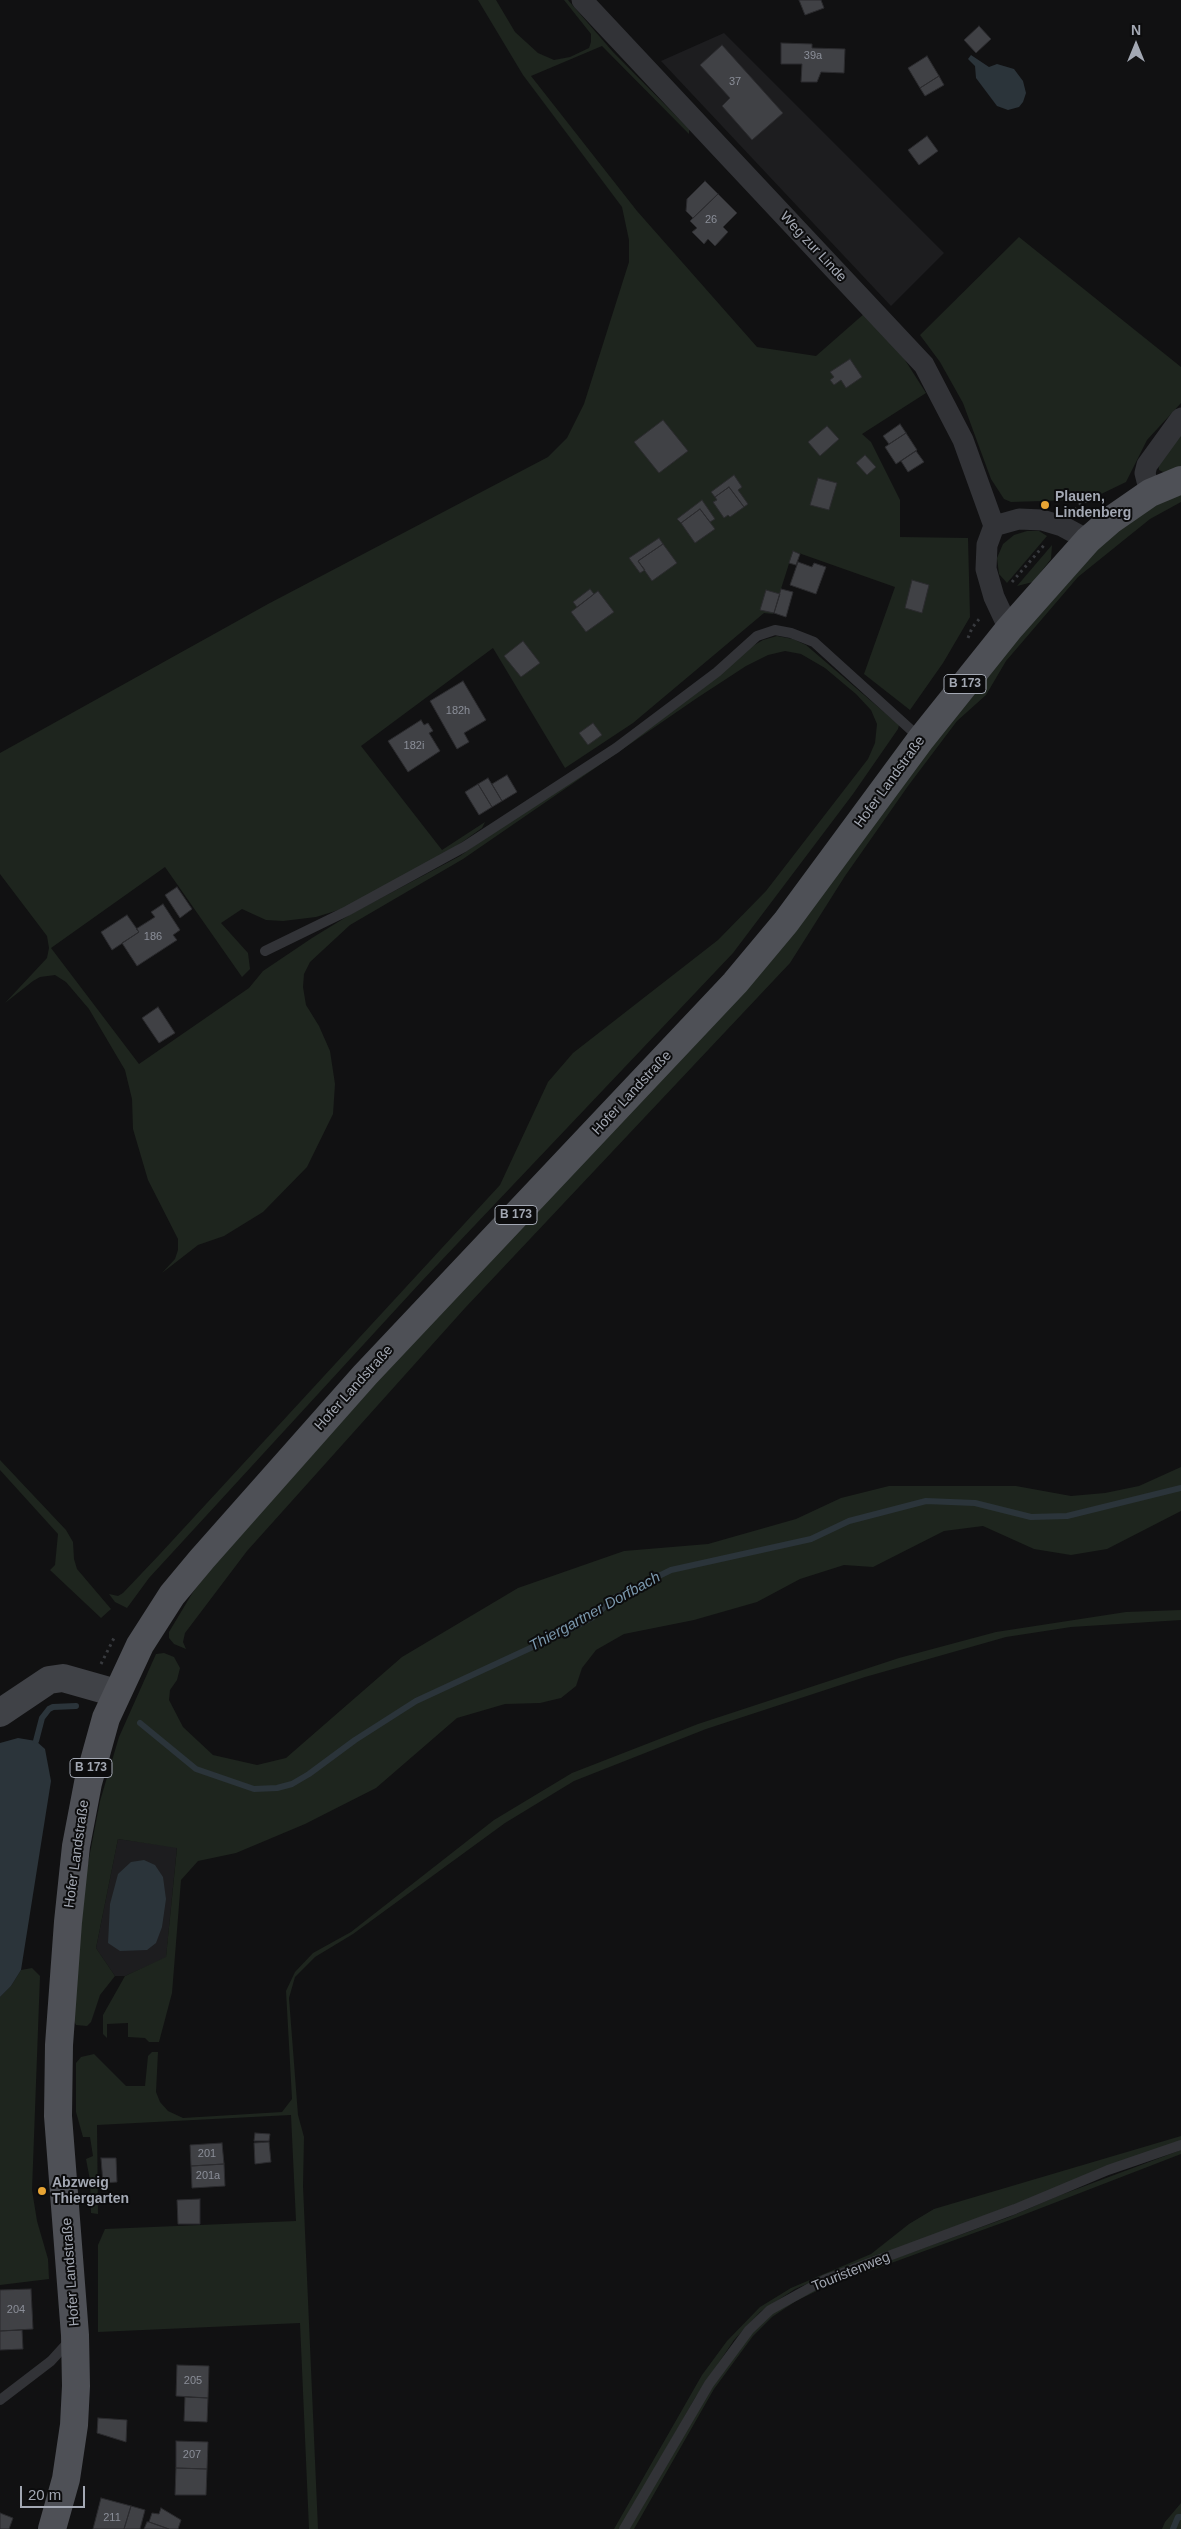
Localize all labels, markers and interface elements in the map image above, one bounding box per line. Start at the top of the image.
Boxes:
north arrow [1111,20,1161,70]
text: N [1131,22,1141,38]
house number: 39a [804,49,822,63]
house number: 37 [729,75,741,89]
street label: Weg zur Linde [776,208,850,286]
house number: 26 [705,213,717,227]
place label: Plauen, Lindenberg [1055,489,1131,522]
marker: Plauen, Lindenberg [1039,499,1051,511]
road number: B 173 [944,674,986,694]
house number: 182h [446,704,470,718]
street label: Hofer Landstraße [851,733,929,831]
house number: 182i [404,739,424,753]
house number: 186 [144,930,162,944]
street label: Hofer Landstraße [589,1047,675,1139]
road number: B 173 [495,1206,537,1224]
street label: Hofer Landstraße [311,1342,397,1434]
water label: Thiergartner Dorfbach [526,1569,664,1655]
road number: B 173 [70,1759,112,1778]
street label: Hofer Landstraße [61,1799,93,1909]
house number: 201 [198,2147,216,2161]
house number: 201a [196,2169,220,2183]
place label: Abzweig Thiergarten [52,2175,129,2208]
marker: Abzweig Thiergarten [36,2185,48,2197]
street label: Hofer Landstraße [59,2217,83,2327]
street label: Touristenweg [810,2249,892,2295]
house number: 204 [7,2303,25,2317]
house number: 205 [184,2374,202,2388]
house number: 207 [183,2448,201,2462]
scale bar [22,2476,88,2508]
text: 20 m [28,2486,61,2503]
house number: 211 [103,2511,121,2525]

